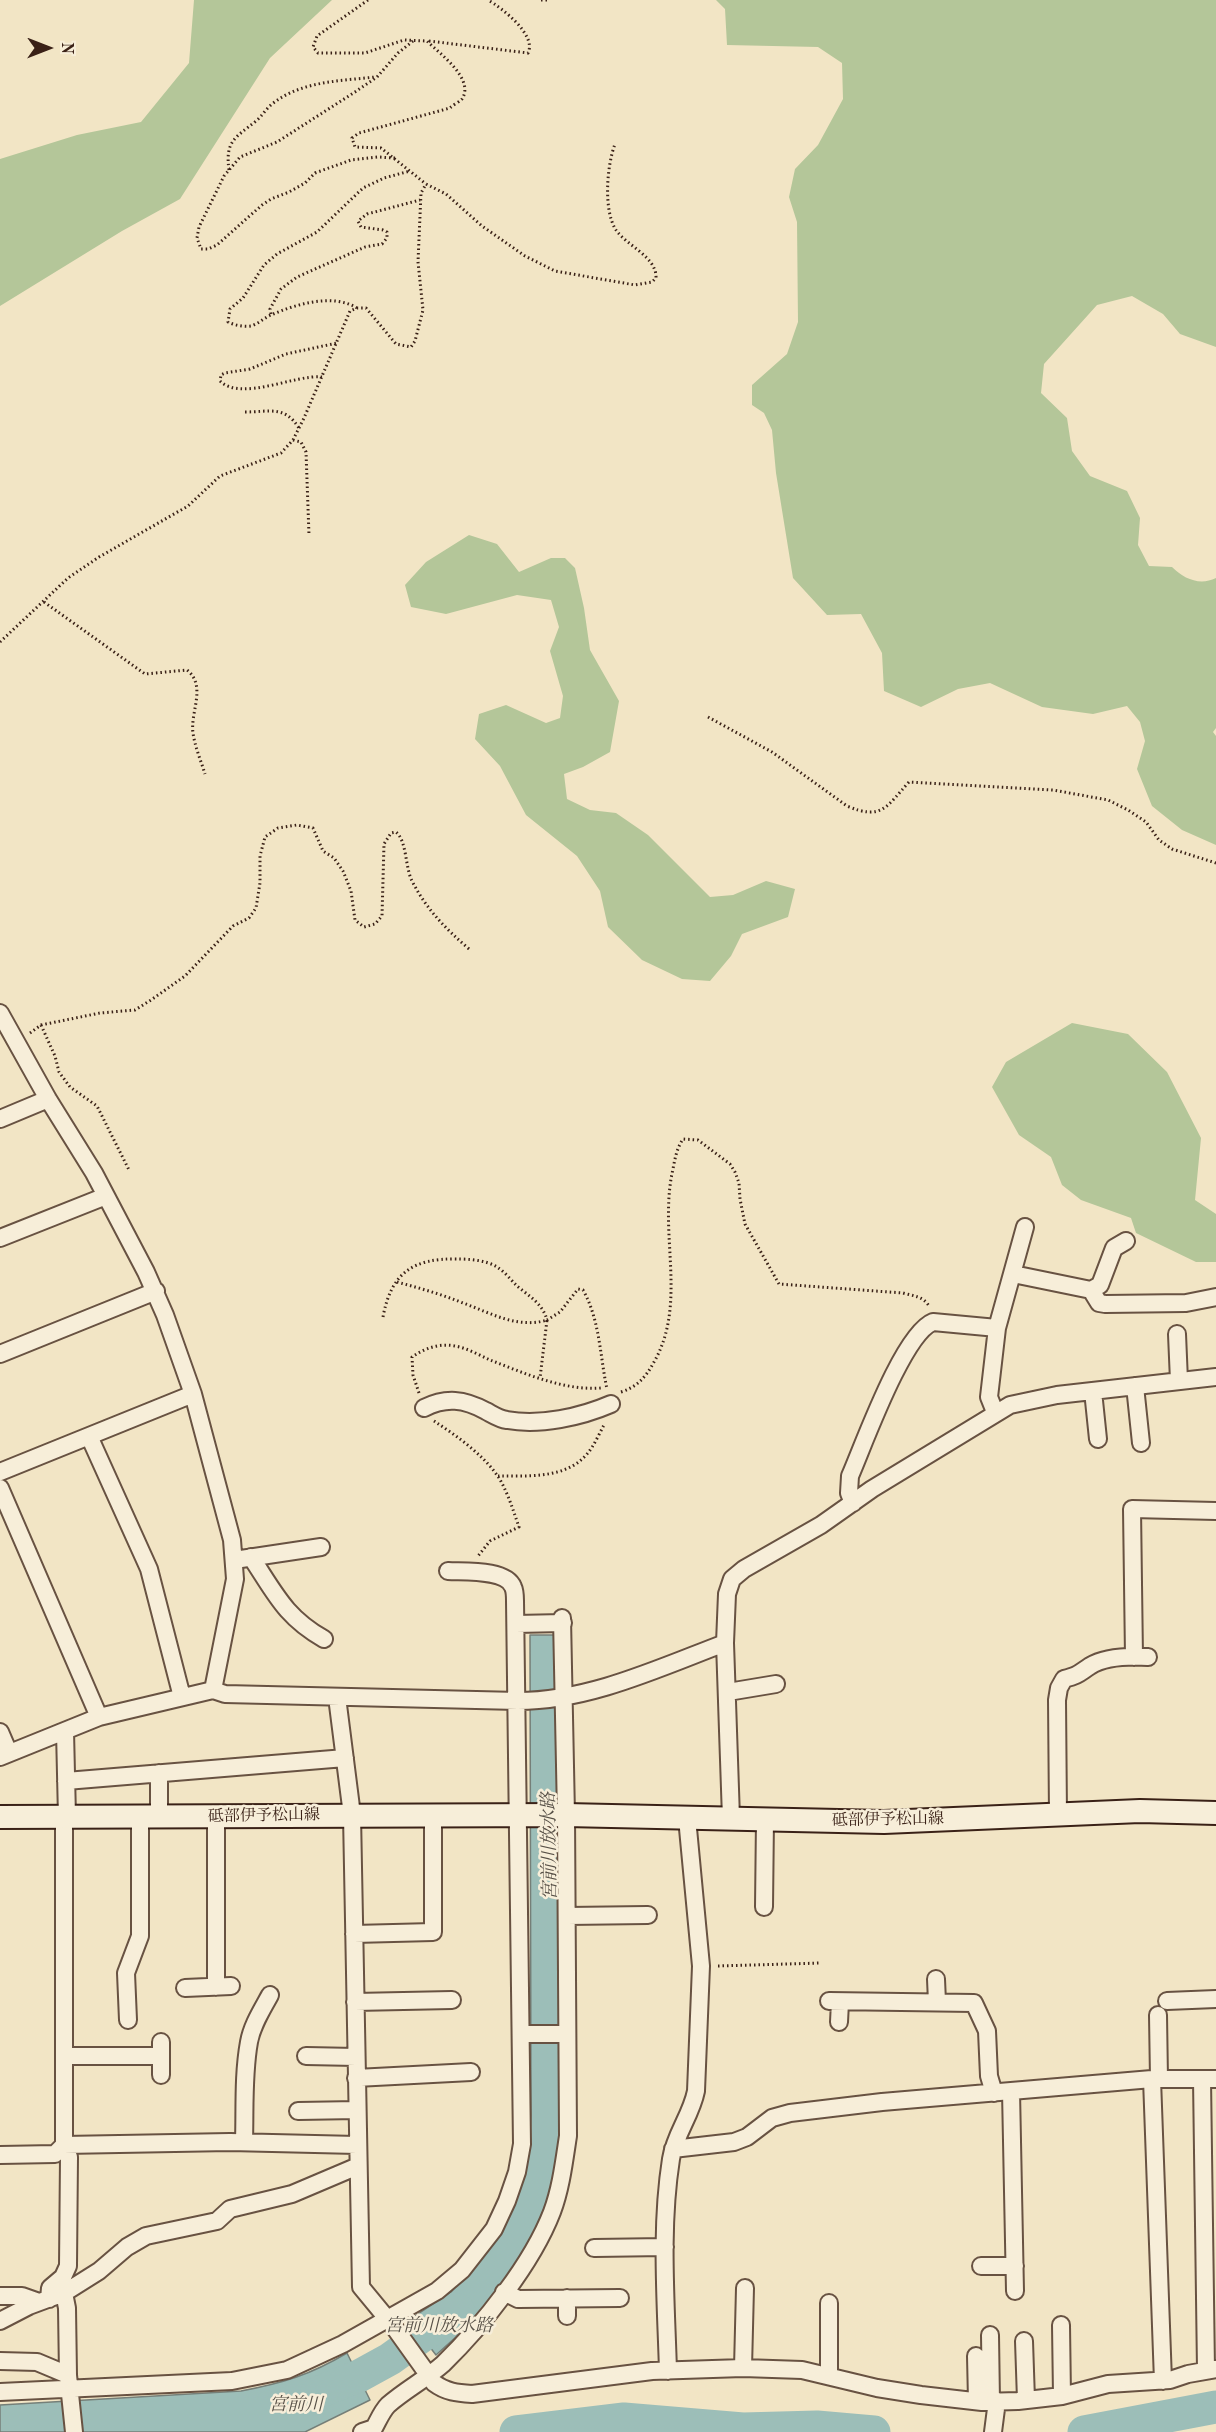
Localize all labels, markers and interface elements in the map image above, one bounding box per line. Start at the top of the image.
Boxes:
north arrow [18,18,78,78]
text: N [58,42,74,54]
water label: 宮前川放水路 [538,1792,562,1900]
street label: 砥部伊予松山線 [208,1805,320,1827]
street label: 砥部伊予松山線 [832,1809,944,1831]
water label: 宮前川放水路 [385,2315,493,2337]
water label: 宮前川 [269,2394,323,2416]

